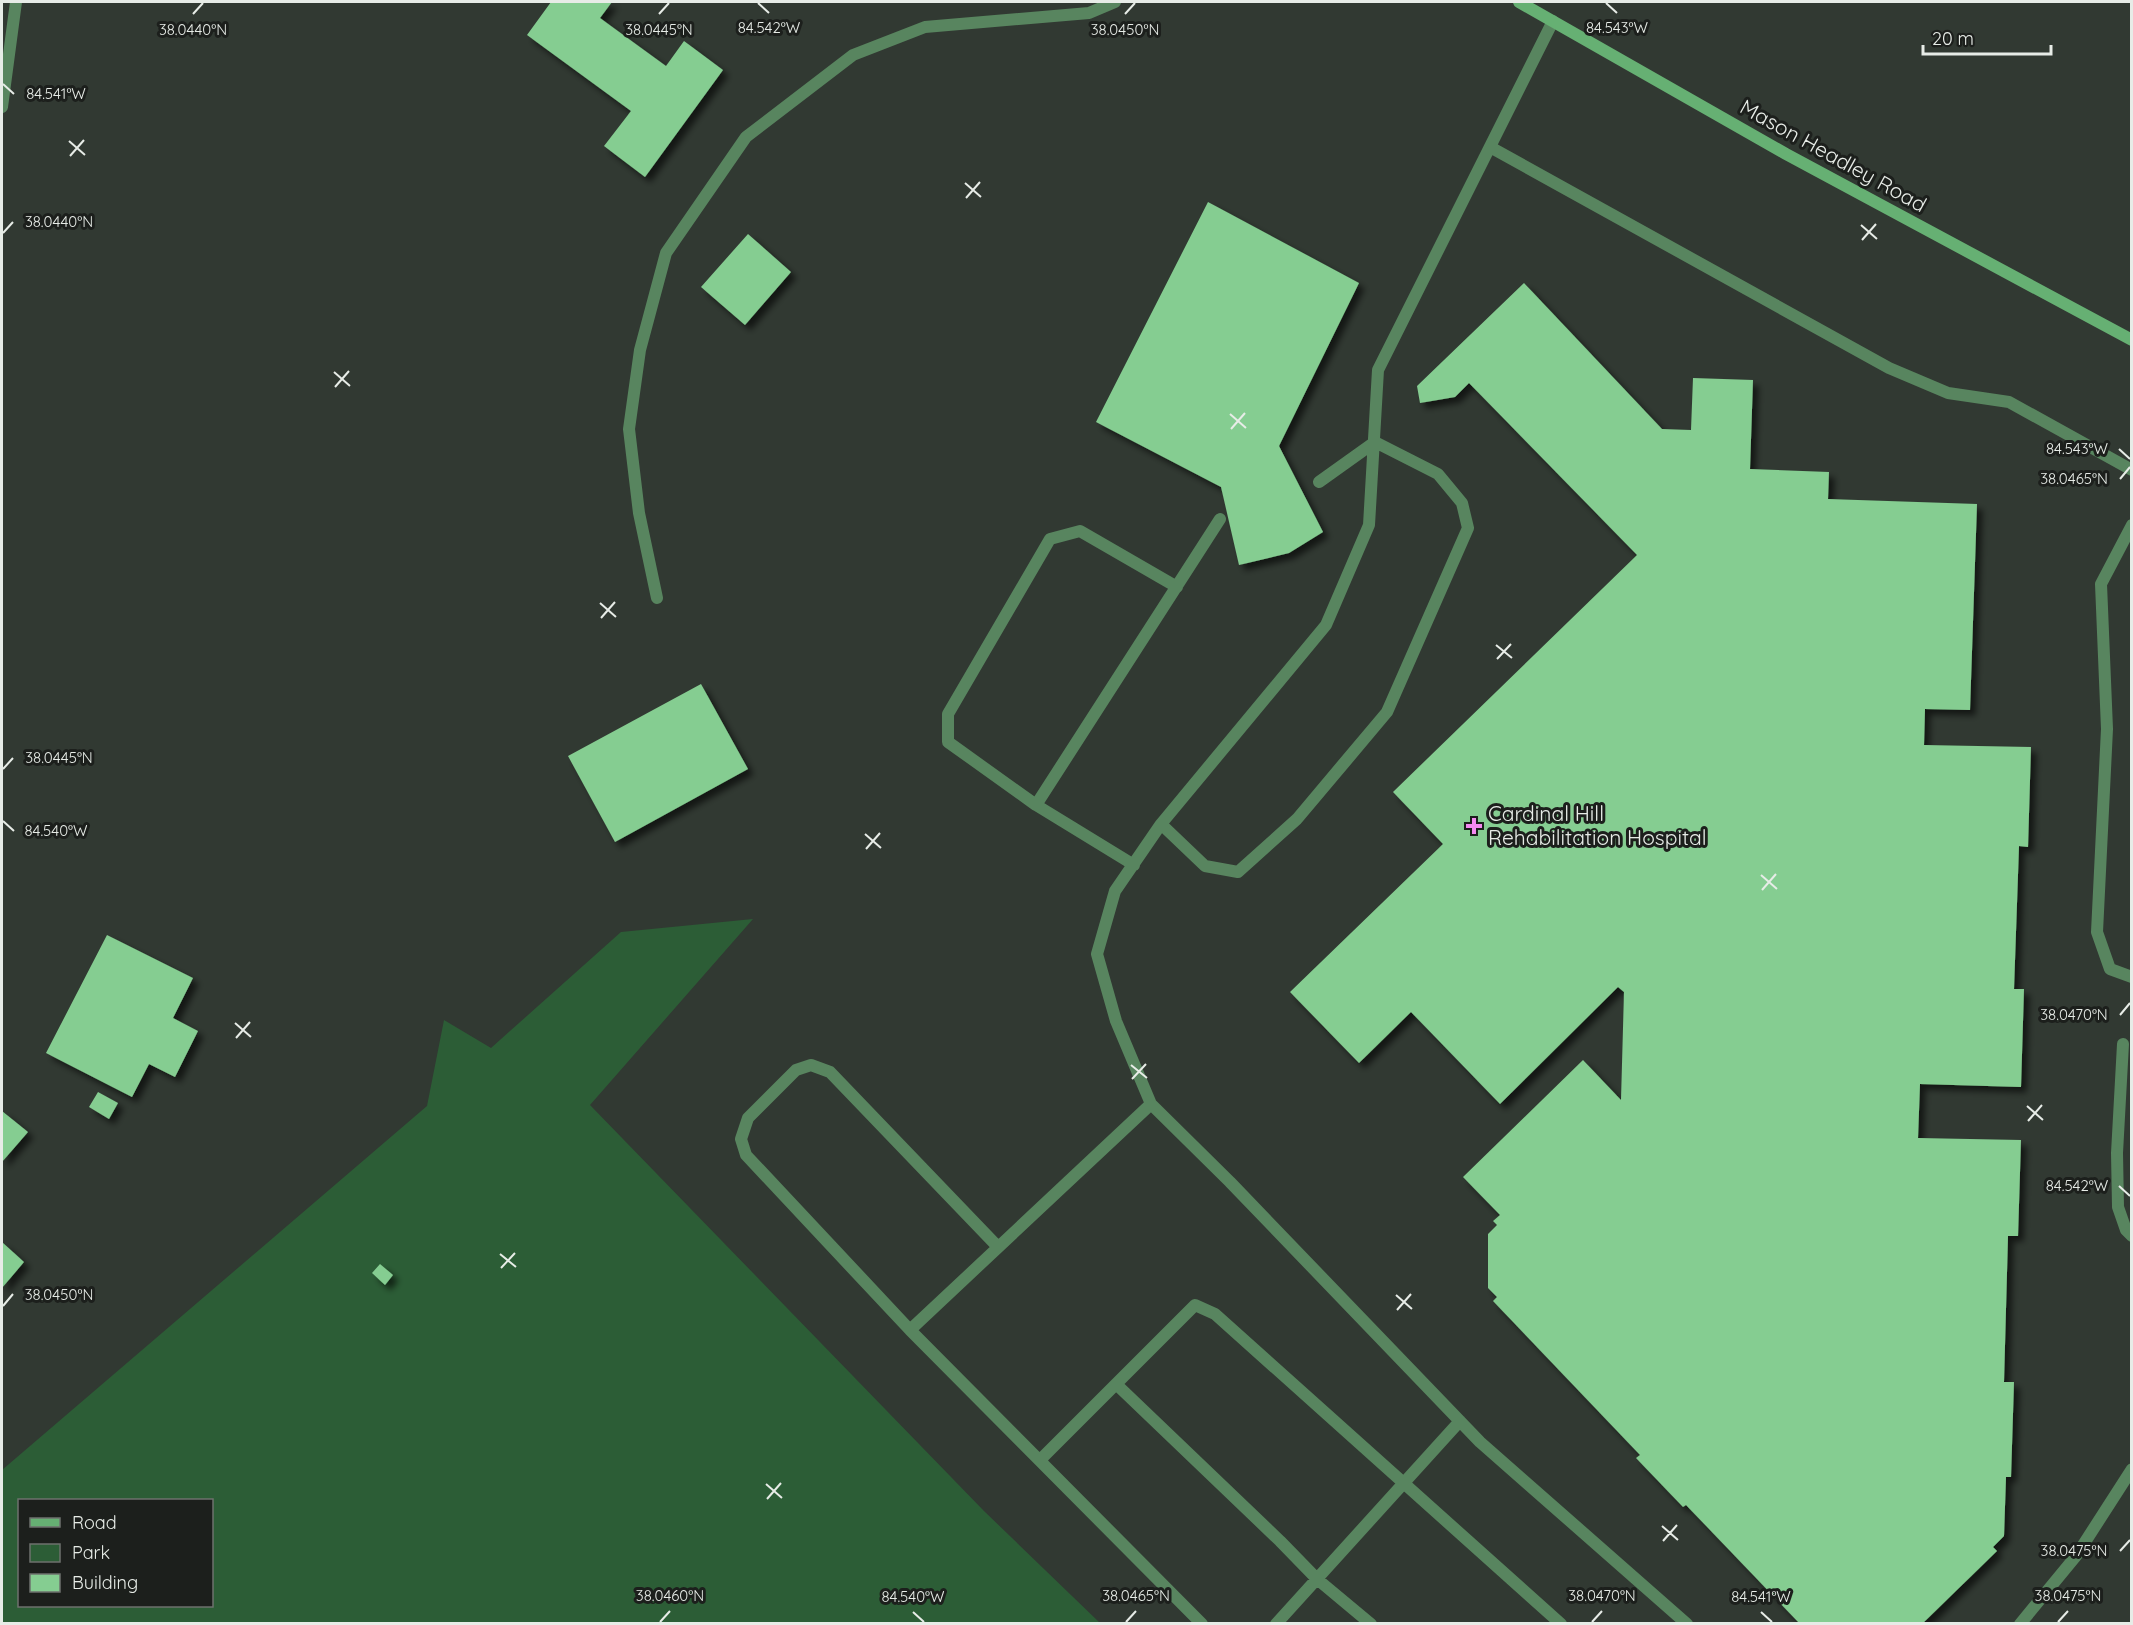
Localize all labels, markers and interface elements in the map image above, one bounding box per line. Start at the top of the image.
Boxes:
text: 84.542°W [738,18,801,37]
text: 84.543°W [1586,18,1649,37]
scale bar [1923,18,2050,56]
text: 38.0440°N [159,20,227,39]
text: 38.0445°N [625,20,693,39]
text: 38.0450°N [1091,20,1159,39]
text: 20 m [1932,27,1974,50]
text: 84.541°W [26,84,86,103]
street label: Mason Headley Road [1736,93,1931,217]
text: 38.0440°N [25,212,93,231]
text: 84.543°W [2046,439,2109,458]
text: 38.0465°N [2040,469,2108,488]
text: 38.0445°N [25,748,93,767]
place label: Cardinal Hill Rehabilitation Hospital [1488,800,1707,850]
marker: Cardinal Hill Rehabilitation Hospital [1465,817,1483,835]
text: 84.540°W [24,821,88,840]
text: 38.0470°N [2040,1005,2108,1024]
text: 84.542°W [2046,1176,2109,1195]
text: 38.0450°N [25,1285,93,1304]
legend [18,1499,213,1607]
text: Road [72,1511,117,1534]
text: Park [72,1541,110,1564]
text: 38.0475°N [2041,1541,2107,1560]
text: Building [72,1571,138,1594]
text: 38.0460°N [636,1586,704,1605]
text: 38.0465°N [1102,1586,1170,1605]
text: 38.0470°N [1568,1586,1636,1605]
text: 38.0475°N [2035,1586,2101,1605]
text: 84.540°W [881,1587,945,1606]
text: 84.541°W [1731,1587,1791,1606]

